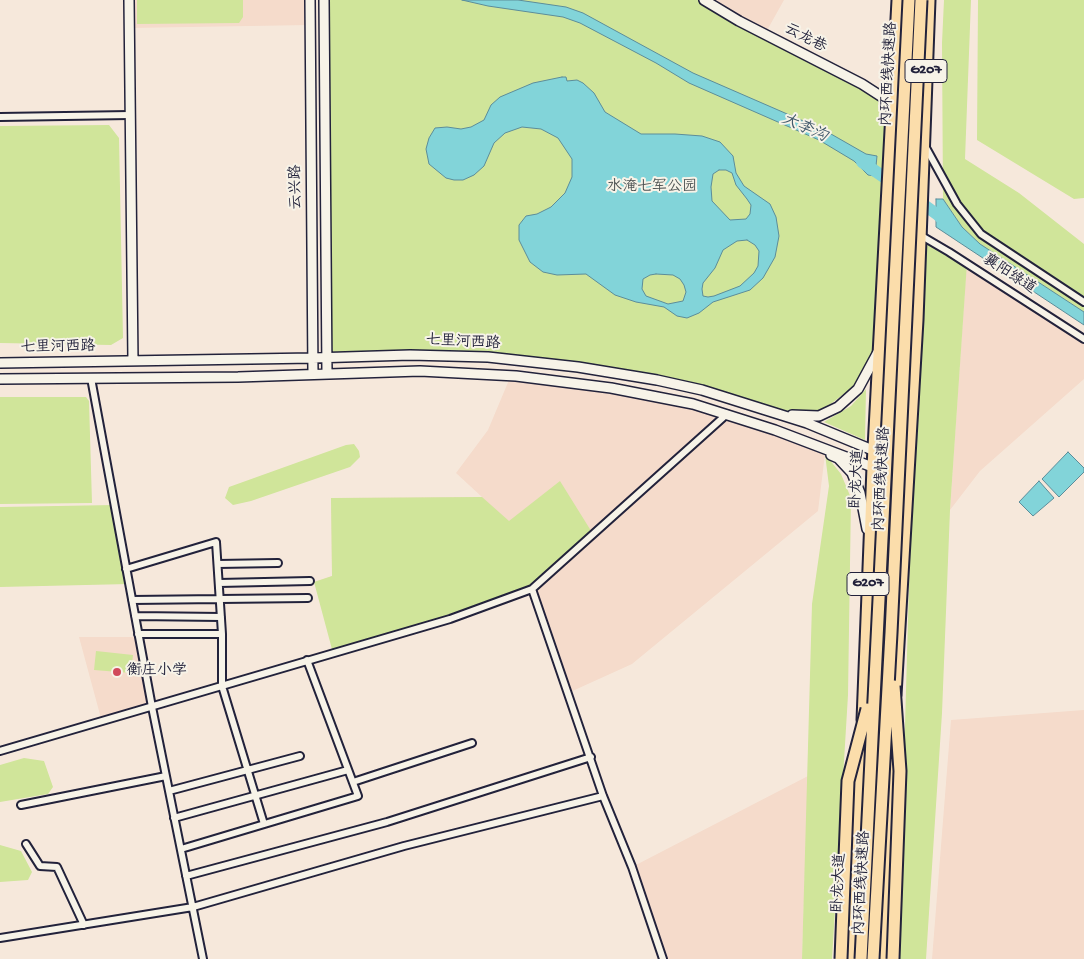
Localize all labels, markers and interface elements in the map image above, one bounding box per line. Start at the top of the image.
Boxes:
street label: 云龙巷 [781,21,829,57]
street label: 内环西线快速路 [878,21,902,127]
road number: G207 [905,59,947,82]
water label: 大李沟 [778,110,830,148]
street label: 云兴路 [288,164,306,210]
park label: 水淹七军公园 [607,179,697,197]
street label: 襄阳绿道 [979,251,1039,299]
street label: 七里河西路 [425,332,501,354]
street label: 七里河西路 [20,338,96,358]
street label: 内环西线快速路 [871,426,895,532]
street label: 卧龙大道 [847,449,869,509]
road number: G207 [847,572,889,596]
place label: 衡庄小学 [127,663,187,681]
marker: 衡庄小学 [111,666,123,678]
street label: 内环西线快速路 [851,830,875,936]
street label: 卧龙大道 [829,853,851,913]

